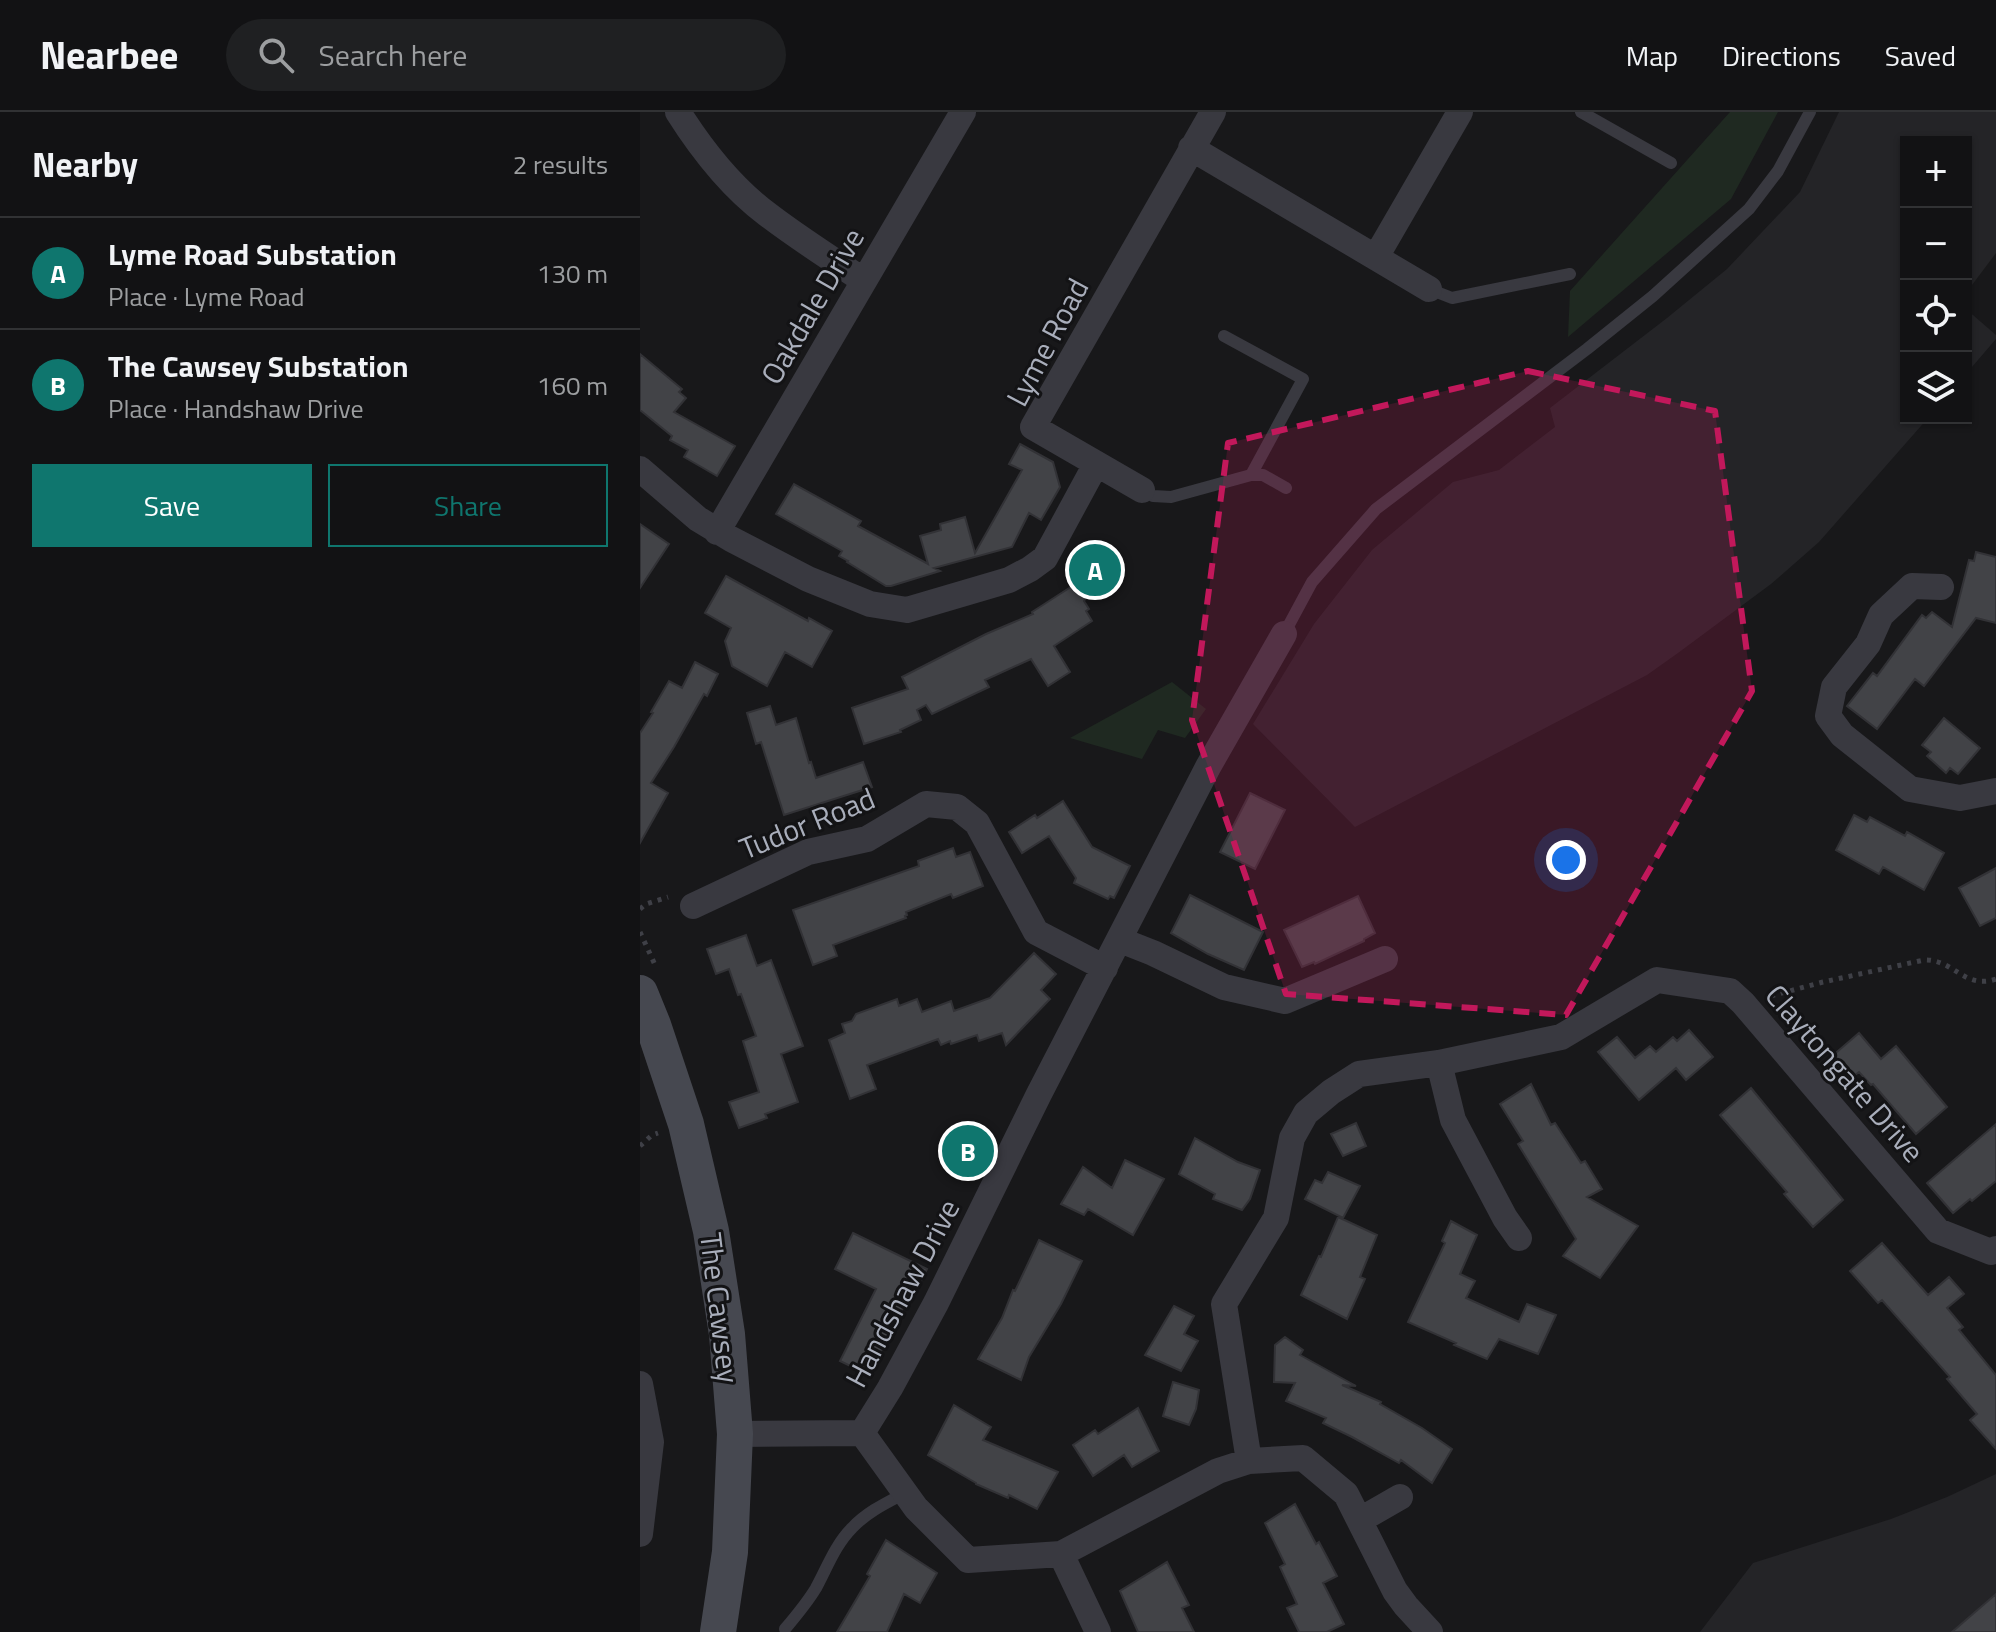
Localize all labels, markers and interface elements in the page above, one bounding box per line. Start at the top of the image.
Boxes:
search box [226,19,786,91]
text: Nearbee [40,26,178,84]
text: Search here [318,32,467,78]
icon: search [254,33,298,77]
text: Map [1626,34,1678,77]
text: Directions [1722,34,1841,77]
text: Saved [1885,34,1956,77]
map controls [1900,136,1972,424]
button: + [1900,136,1972,208]
text: Nearby [32,138,138,190]
text: 2 results [513,145,608,184]
button: − [1900,208,1972,280]
street label: Oakdale Drive [749,219,875,393]
text: Lyme Road Substation [108,231,397,277]
text: A [50,254,66,293]
text: 130 m [537,254,608,293]
street label: Lyme Road [994,270,1100,414]
text: Place · Lyme Road [108,277,305,316]
button: locate [1900,280,1972,352]
text: The Cawsey Substation [108,343,409,389]
button: layers [1900,352,1972,424]
text: B [50,366,66,405]
text: 160 m [537,366,608,405]
text: Place · Handshaw Drive [108,389,364,428]
button: Save [32,464,312,547]
button: Share [328,464,608,547]
pin: A [1069,540,1121,600]
street label: Tudor Road [732,775,882,871]
your location [1546,840,1586,880]
street label: Claytongate Drive [1754,974,1936,1172]
pin: B [942,1121,994,1181]
street label: Handshaw Drive [833,1191,971,1395]
street label: The Cawsey [688,1230,752,1386]

